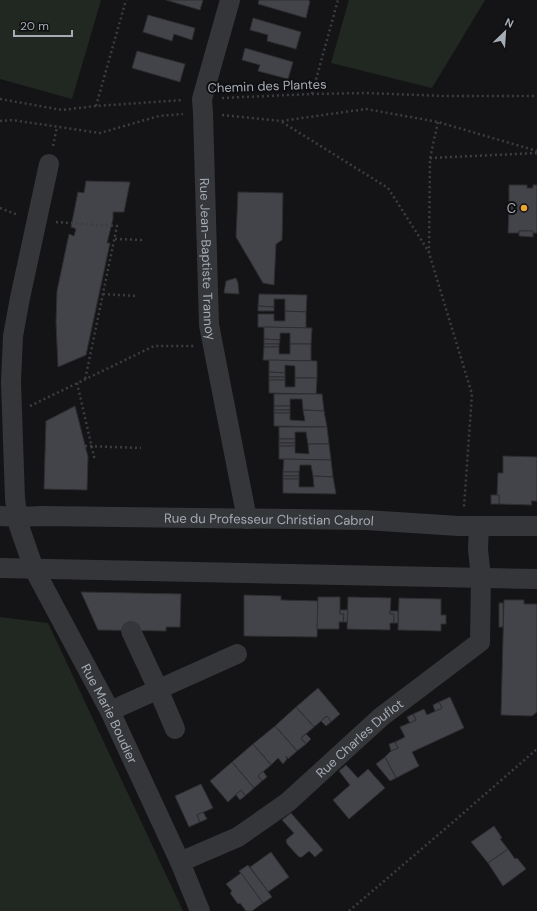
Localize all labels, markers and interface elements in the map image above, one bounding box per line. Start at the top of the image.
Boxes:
scale bar [14,12,72,38]
north arrow [485,12,525,52]
text: N [503,15,516,31]
text: 20 m [20,18,49,34]
street label: Chemin des Plantes [207,75,327,97]
street label: Rue Jean-Baptiste Trannoy [196,178,220,342]
place label: C [507,200,516,217]
marker: C [519,203,529,213]
street label: Rue du Professeur Christian Cabrol [164,509,374,529]
street label: Rue Marie Boudier [78,661,142,766]
street label: Rue Charles Duflot [312,695,406,781]

